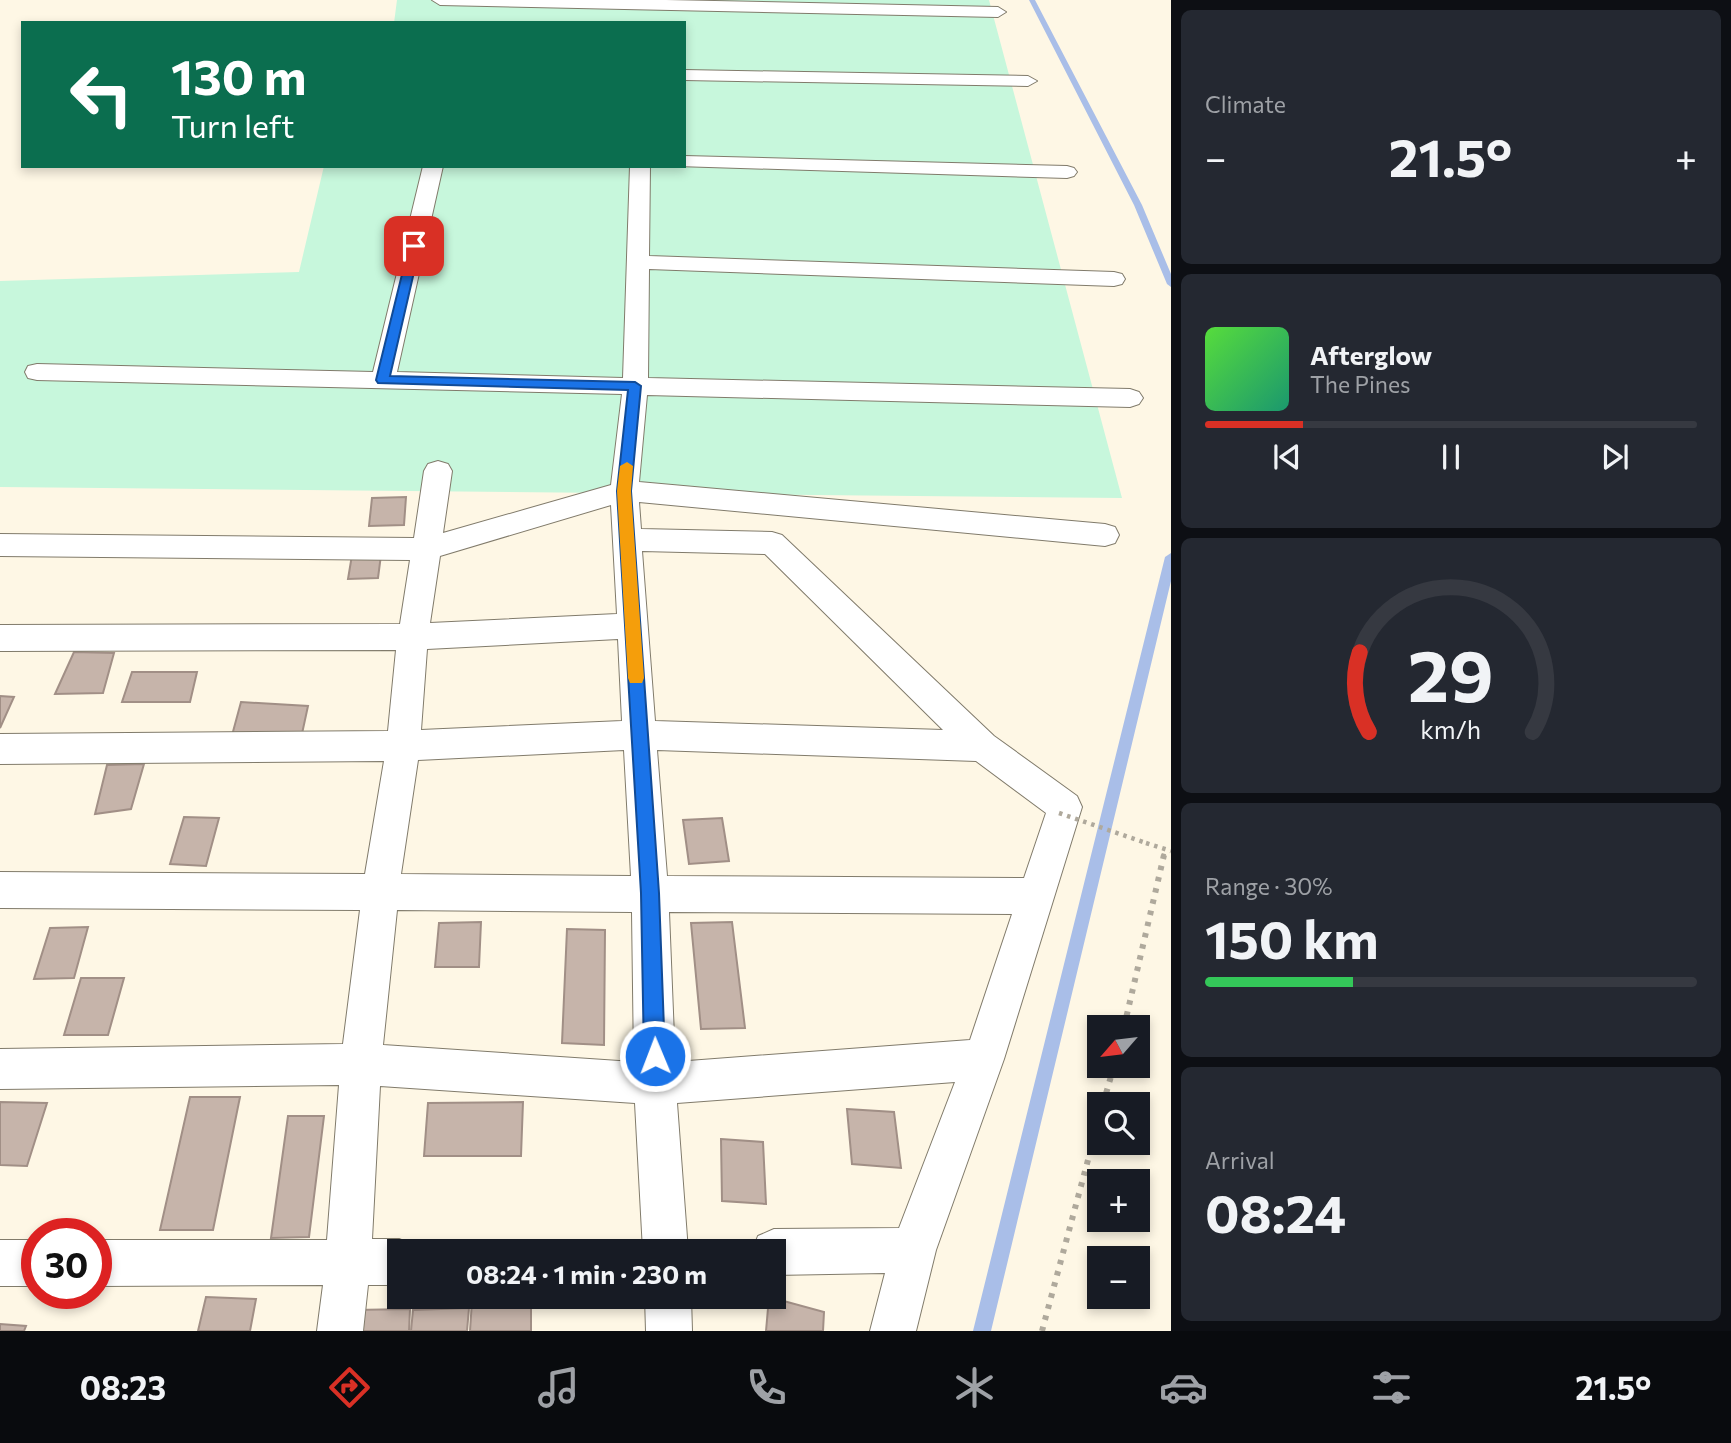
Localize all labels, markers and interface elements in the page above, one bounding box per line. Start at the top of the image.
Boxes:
text: 130 m [171,45,306,105]
icon: left [56,49,147,140]
text: Climate [1205,90,1286,118]
text: Turn left [171,105,295,145]
text: 21.5° [1389,124,1512,188]
text: − [1205,133,1227,180]
text: + [1675,133,1697,180]
pin [384,216,444,276]
icon: arrive [395,227,433,265]
text: Afterglow [1310,339,1432,370]
text: The Pines [1310,370,1411,398]
icon: previous [1268,438,1306,476]
icon: pause [1432,438,1470,476]
icon: next [1596,438,1634,476]
text: 29 [1408,628,1494,717]
text: km/h [1421,713,1481,743]
text: Range · 30% [1205,872,1333,900]
text: 150 km [1205,906,1379,970]
north arrow [1087,1015,1150,1078]
map controls [1087,1015,1150,1309]
position arrow [618,1019,692,1093]
button: search [1087,1092,1150,1155]
text: Arrival [1205,1146,1275,1174]
button: + [1087,1169,1150,1232]
text: 08:24 [1205,1180,1346,1244]
speed limit sign: 30 [21,1218,112,1309]
button: − [1087,1246,1150,1309]
text: 08:24 · 1 min · 230 m [466,1258,707,1289]
icon: directions [325,1363,374,1412]
icon: music [534,1363,583,1412]
icon: phone [742,1363,791,1412]
icon: climate [950,1363,999,1412]
icon: car [1159,1363,1208,1412]
icon: filters [1367,1363,1416,1412]
text: 08:23 [80,1367,166,1407]
text: 21.5° [1575,1367,1651,1407]

